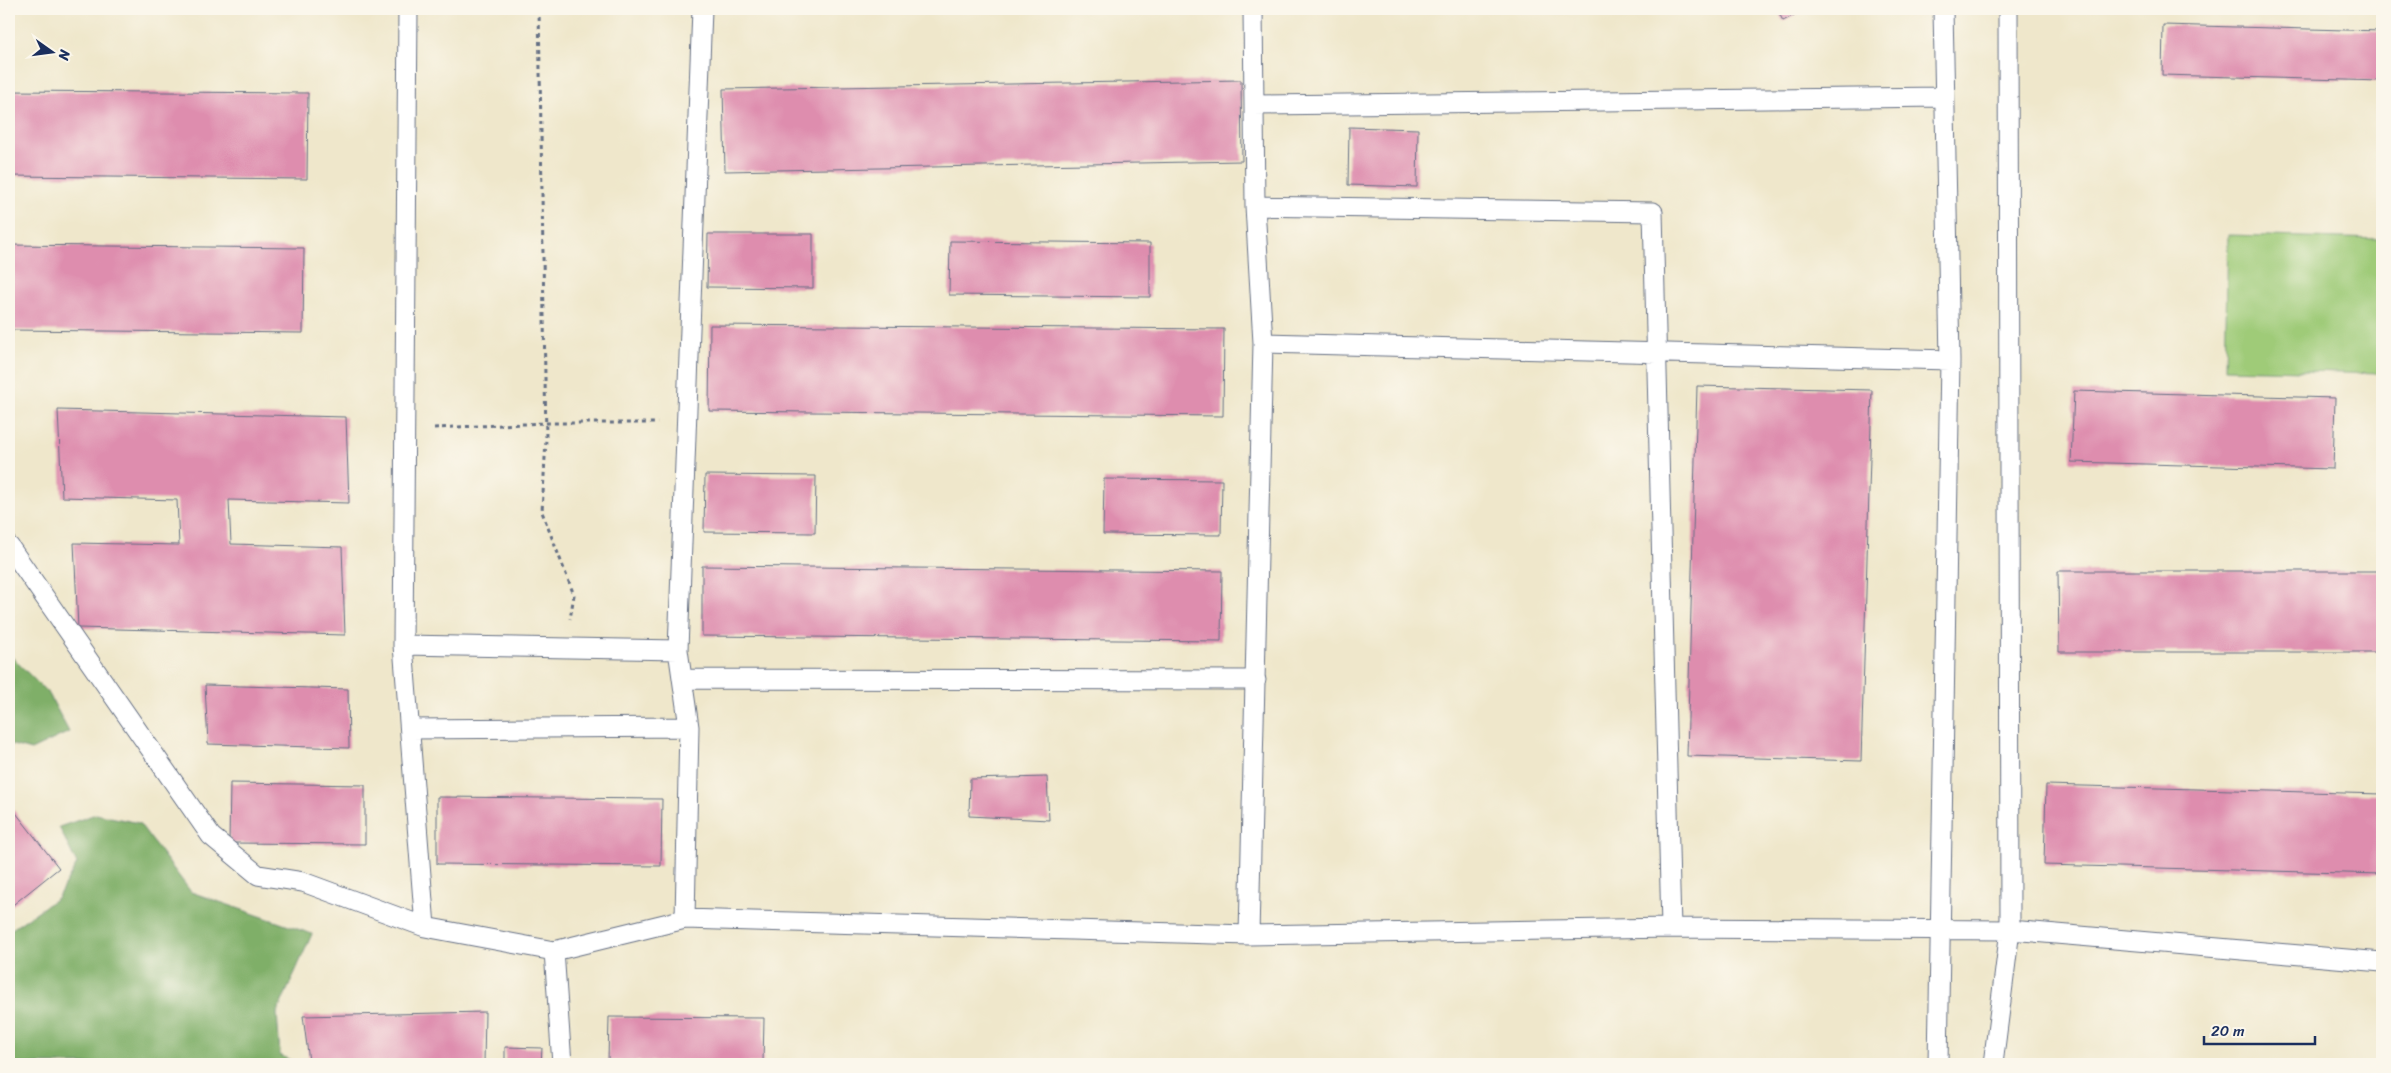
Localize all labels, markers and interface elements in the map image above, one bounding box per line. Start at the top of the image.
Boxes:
north arrow [28,28,78,78]
text: N [51,46,78,63]
scale bar [2204,1013,2315,1045]
text: 20 m [2211,1018,2245,1044]

